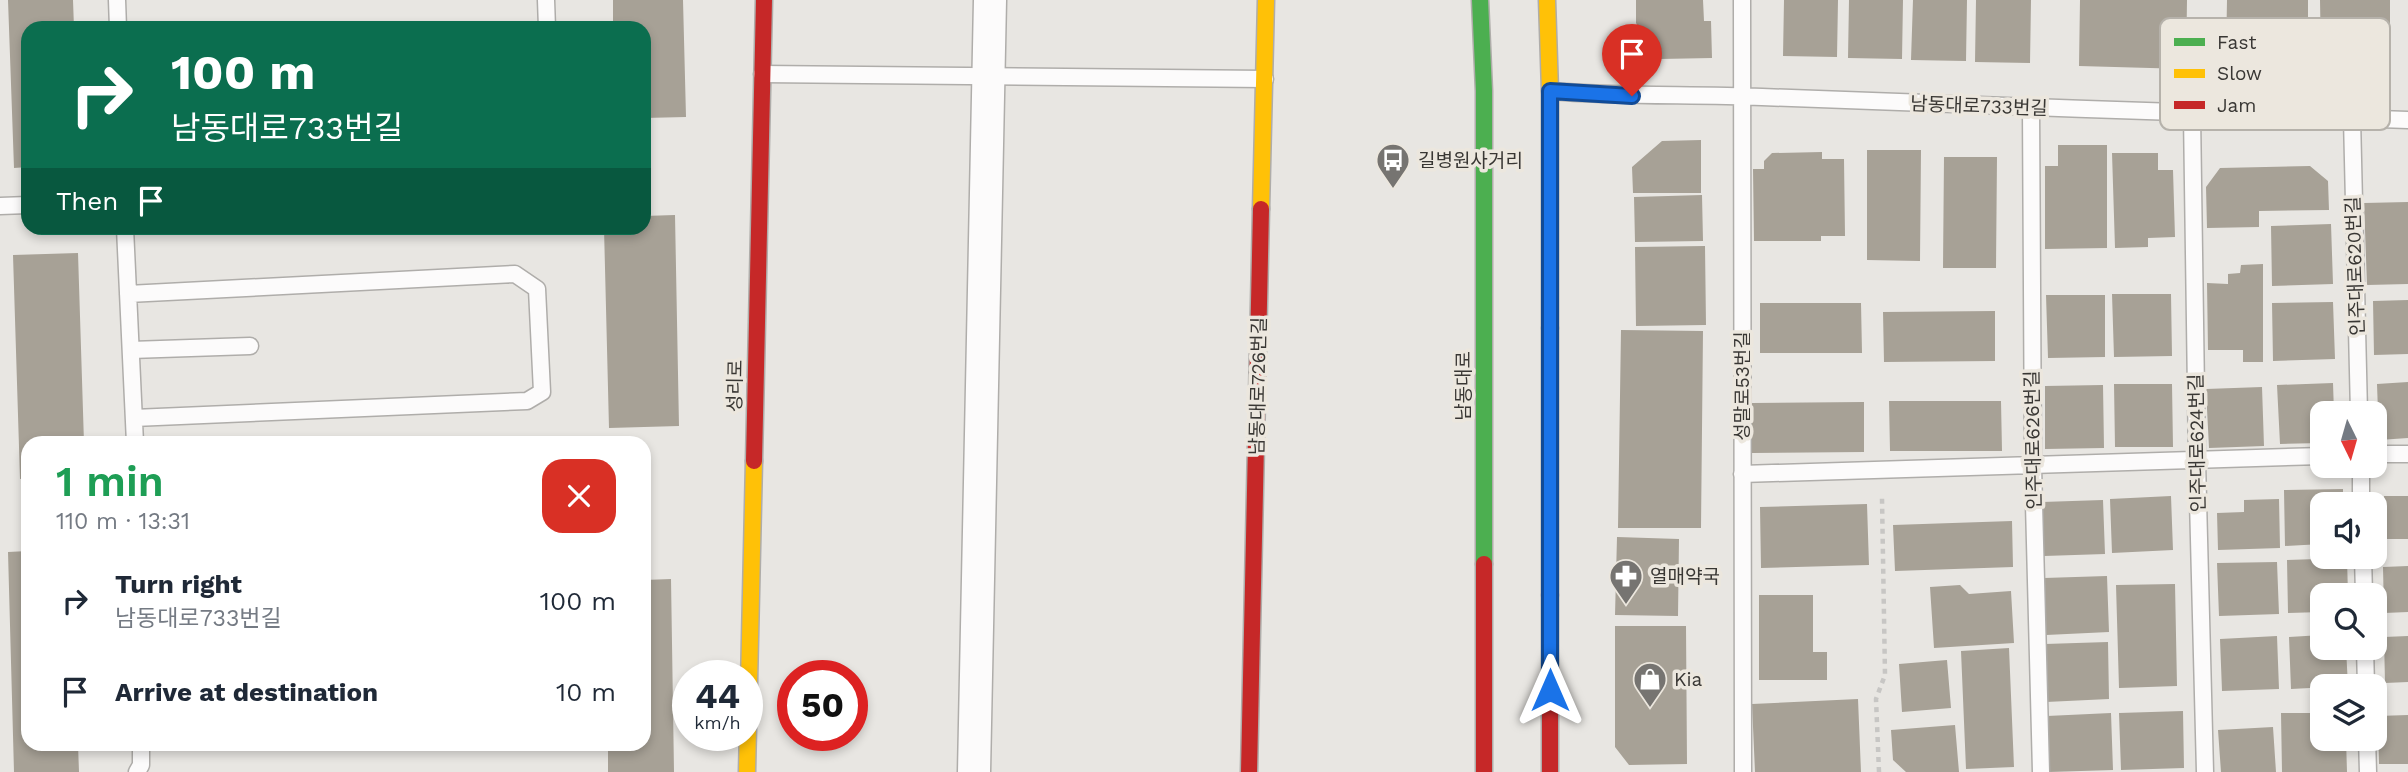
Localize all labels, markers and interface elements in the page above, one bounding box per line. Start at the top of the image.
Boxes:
legend [2160,18,2390,130]
pin [1602,24,1662,96]
text: Fast [2217,31,2256,54]
icon: arrive [1613,35,1651,73]
text: 100 m [171,43,315,101]
icon: right [56,49,147,140]
text: Slow [2217,62,2262,85]
street label: 남동대로733번길 [1910,92,2048,120]
text: Jam [2217,94,2256,117]
text: 남동대로733번길 [171,109,403,147]
bus stop icon: 길병원사거리 [1374,141,1412,190]
place label: 길병원사거리 [1418,149,1523,172]
icon: arrive [132,182,170,220]
text: Then [56,186,118,216]
street label: 인주대로620번길 [2341,196,2369,336]
street label: 남동대로726번길 [1245,317,1271,455]
street label: 성말로53번길 [1731,331,1754,441]
street label: 남동대로 [1452,351,1475,421]
street label: 성리로 [723,360,747,412]
street label: 인주대로626번길 [2020,370,2046,510]
street label: 인주대로624번길 [2184,374,2210,512]
north arrow [2310,401,2387,478]
map controls [2310,401,2387,751]
text: 1 min [56,457,164,506]
button: close [542,459,616,533]
button: sound [2310,492,2387,569]
text: 110 m · 13:31 [56,508,190,535]
pharmacy icon: 열매약국 [1607,557,1645,606]
place label: 열매약국 [1650,565,1720,588]
text: Turn right [115,569,242,599]
icon: right [56,582,94,620]
button: search [2310,583,2387,660]
text: 100 m [540,586,616,616]
text: 남동대로733번길 [115,605,282,632]
position arrow [1513,653,1587,727]
speed limit sign: 50 [777,660,868,751]
shop icon: Kia [1631,660,1669,709]
place label: Kia [1674,668,1703,691]
icon: arrive [56,673,94,711]
button: layers [2310,674,2387,751]
text: 44 [695,675,740,717]
text: Arrive at destination [115,677,378,707]
text: 10 m [556,677,616,707]
text: km/h [694,712,741,733]

